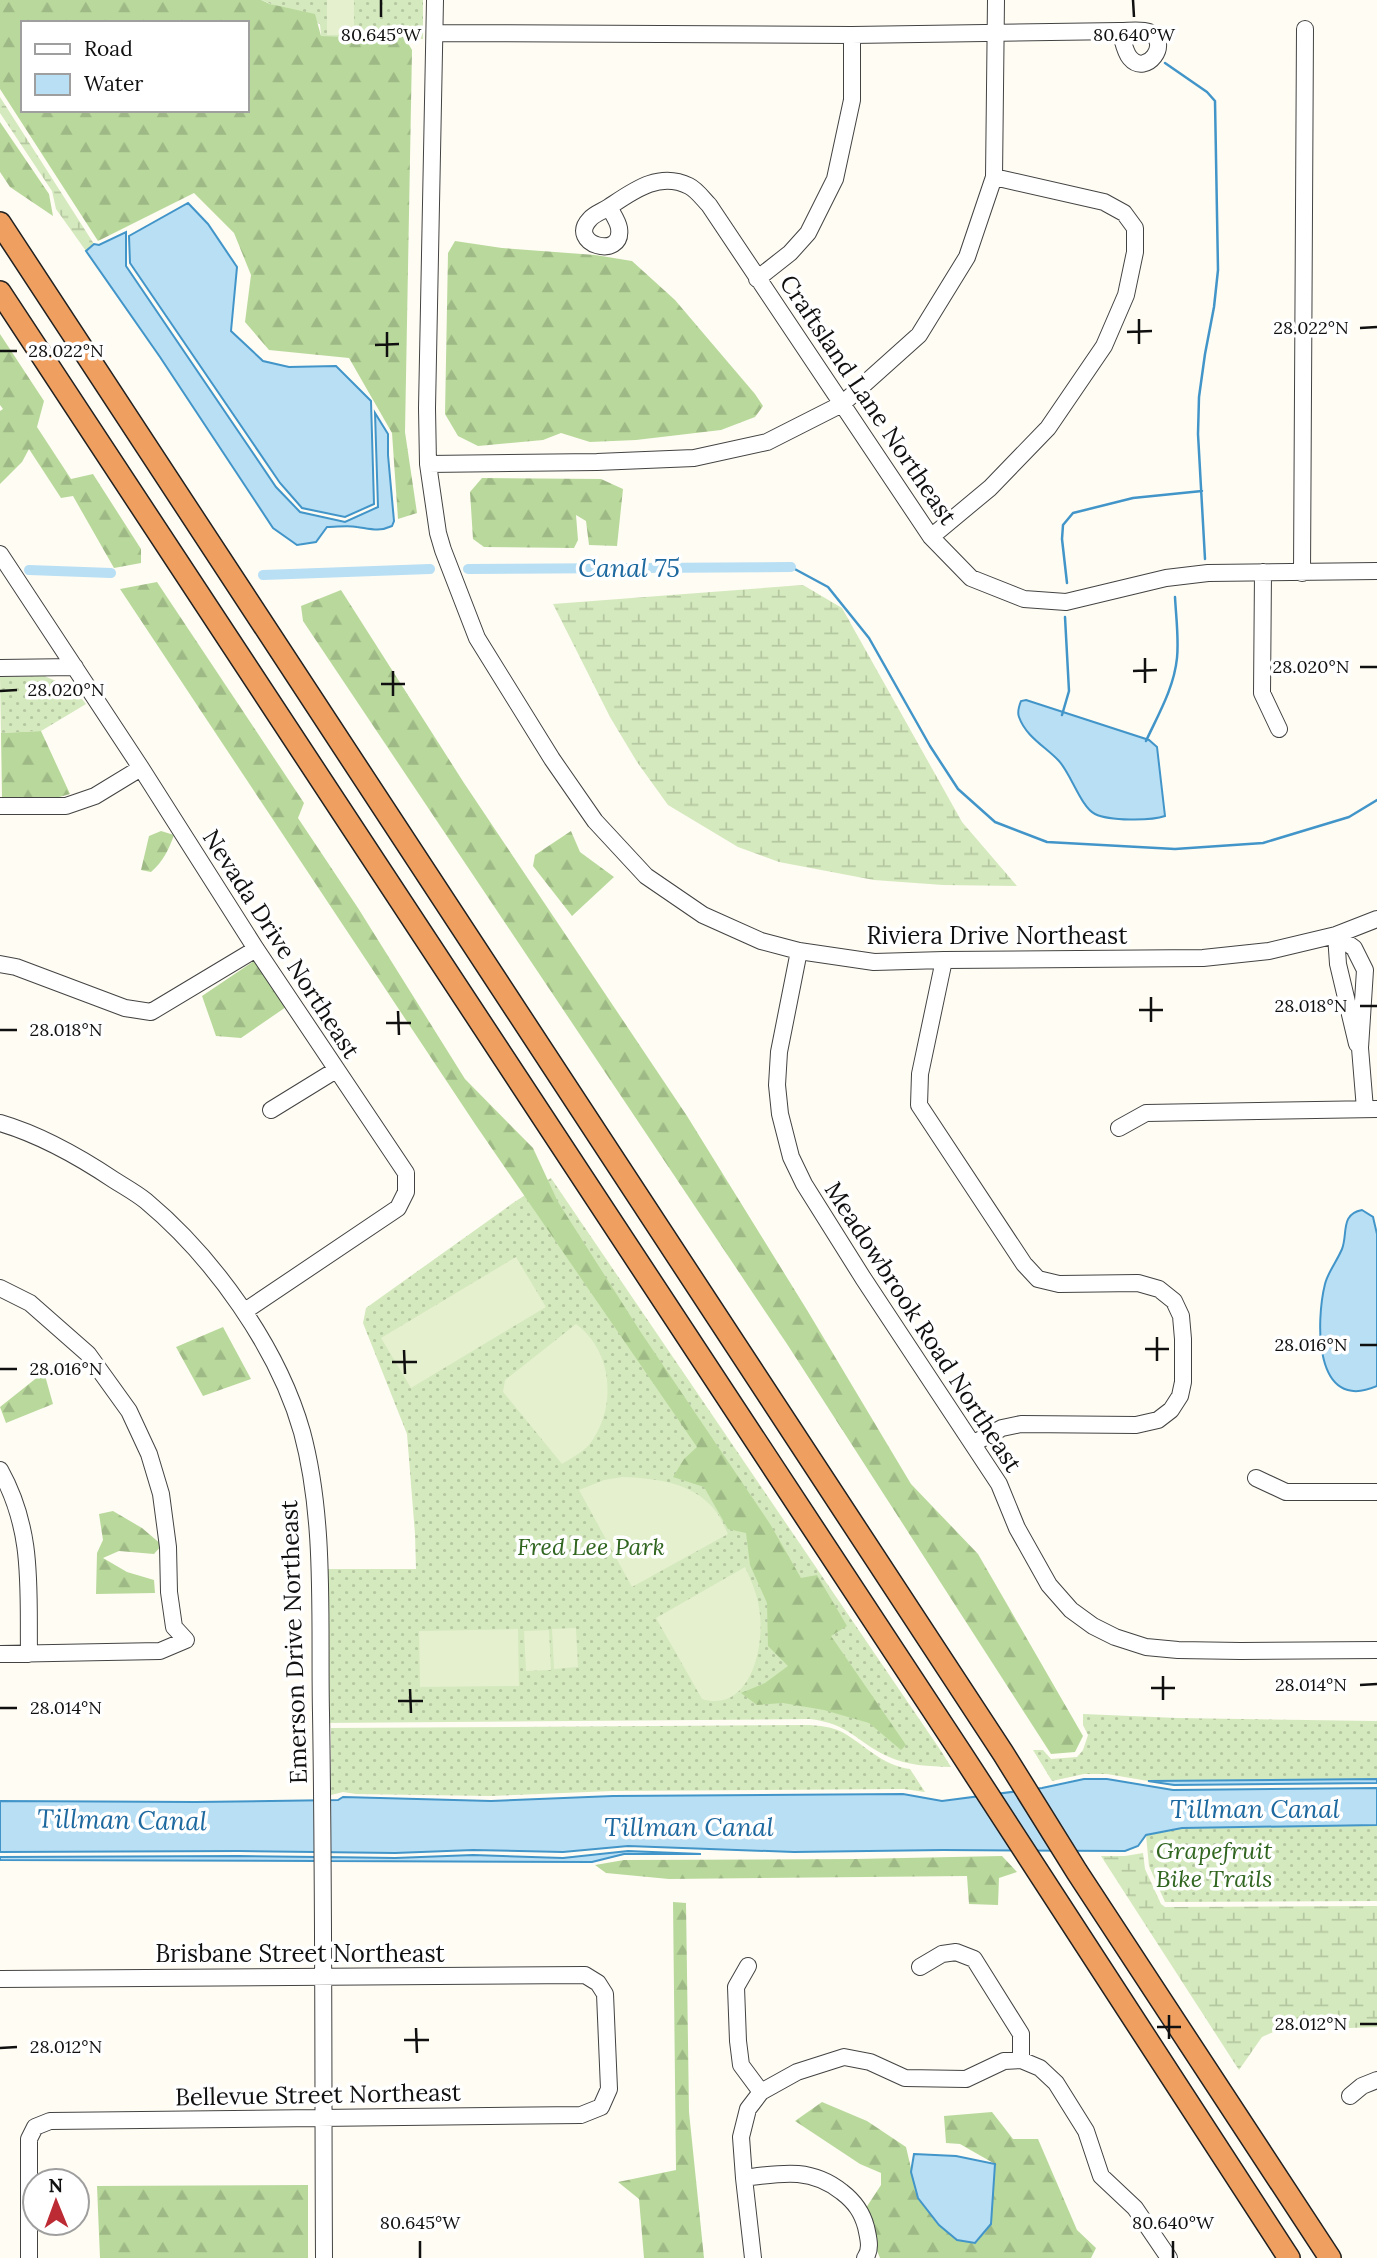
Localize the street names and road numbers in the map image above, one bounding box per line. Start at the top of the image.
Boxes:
street label: Craftsland Lane Northeast [773,269,964,531]
street label: Nevada Drive Northeast [196,823,367,1065]
street label: Riviera Drive Northeast [867,920,1128,951]
street label: Meadowbrook Road Northeast [818,1176,1029,1478]
street label: Emerson Drive Northeast [273,1499,314,1785]
street label: Brisbane Street Northeast [155,1938,446,1969]
street label: Bellevue Street Northeast [175,2076,462,2112]

